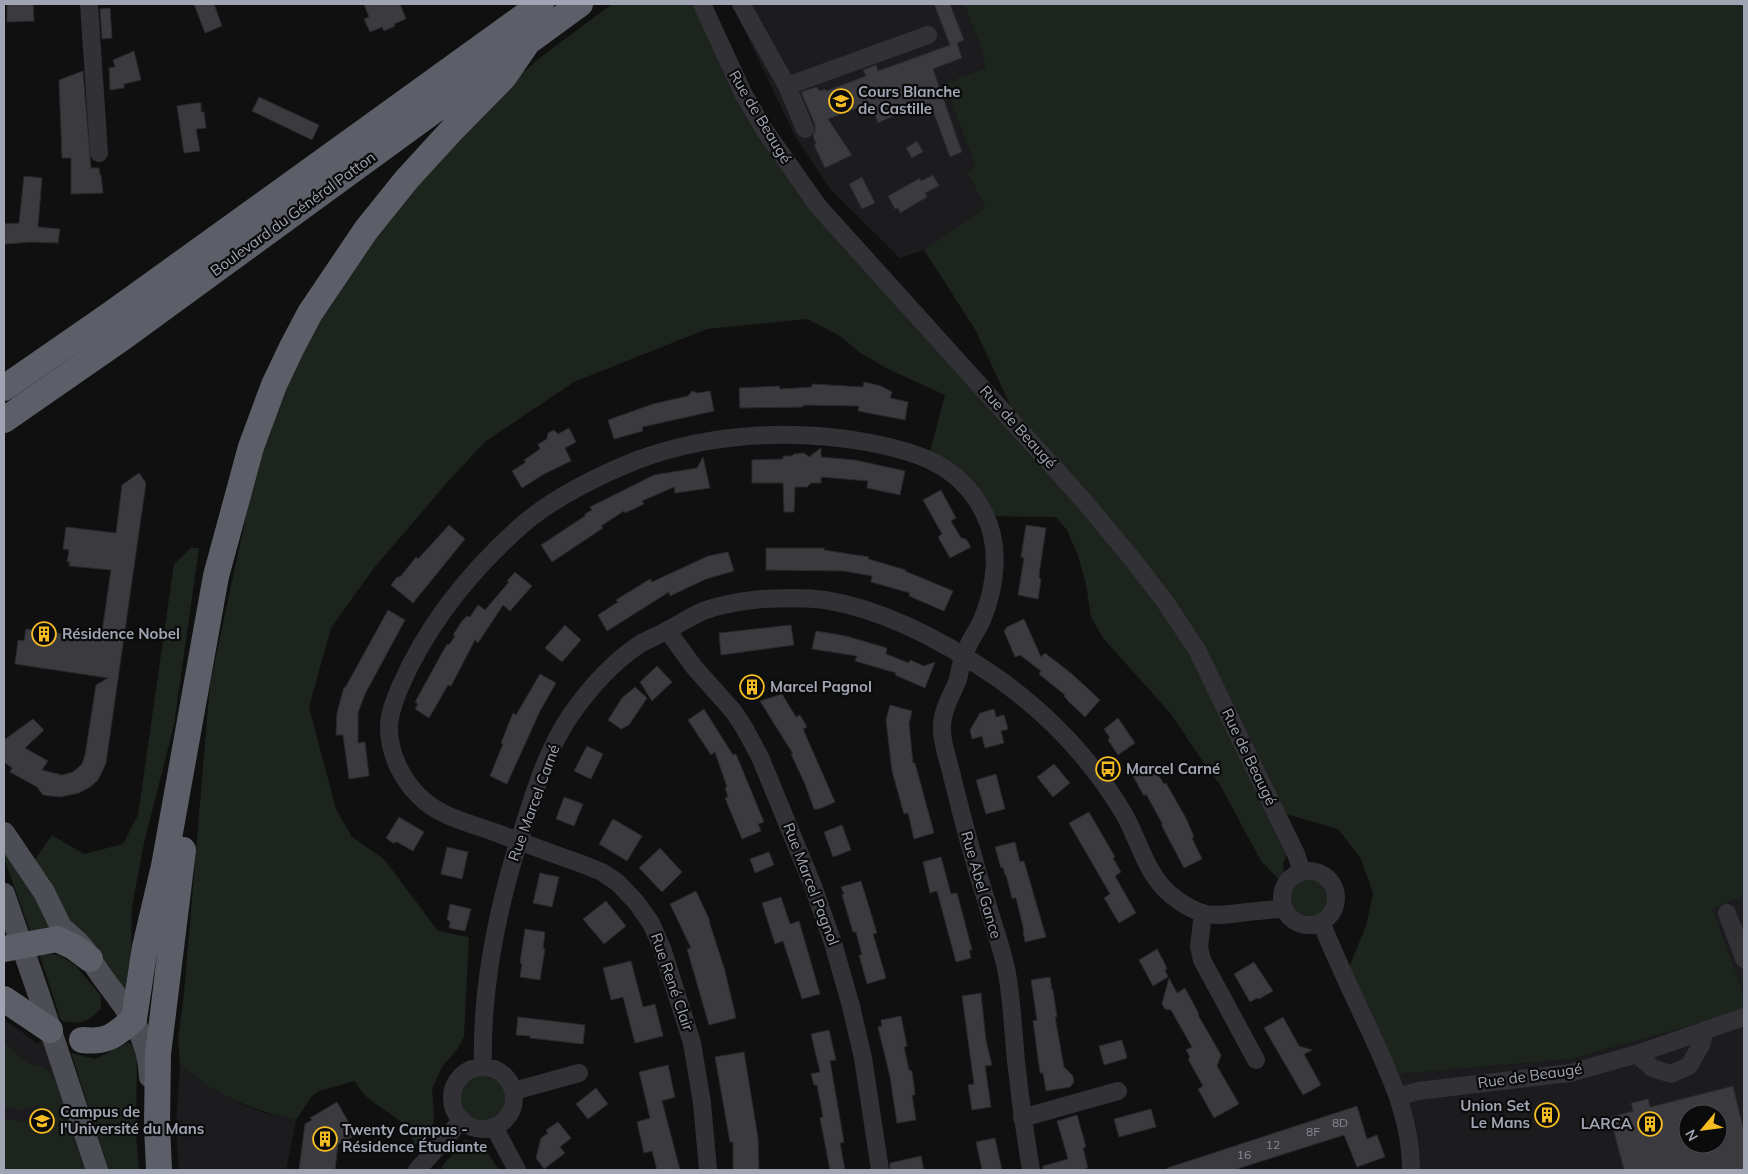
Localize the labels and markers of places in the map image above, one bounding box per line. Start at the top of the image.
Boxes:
place label: Cours Blanche de Castille [858,82,960,118]
school or university icon: Cours Blanche de Castille [828,88,854,114]
building icon: Résidence Nobel [31,621,57,647]
place label: Résidence Nobel [62,624,180,643]
building icon: Marcel Pagnol [739,674,765,700]
place label: Marcel Pagnol [770,677,872,696]
bus stop icon: Marcel Carné [1095,756,1121,782]
place label: Marcel Carné [1126,759,1220,778]
place label: Union Set Le Mans [1460,1096,1530,1132]
place label: Campus de l'Université du Mans [60,1102,204,1138]
building icon: Union Set Le Mans [1534,1102,1560,1128]
school or university icon: Campus de l'Université du Mans [29,1108,55,1134]
building icon: LARCA [1637,1111,1663,1137]
place label: LARCA [1581,1114,1633,1133]
place label: Twenty Campus - Résidence Étudiante [342,1120,487,1156]
building icon: Twenty Campus - Résidence Étudiante [312,1126,338,1152]

